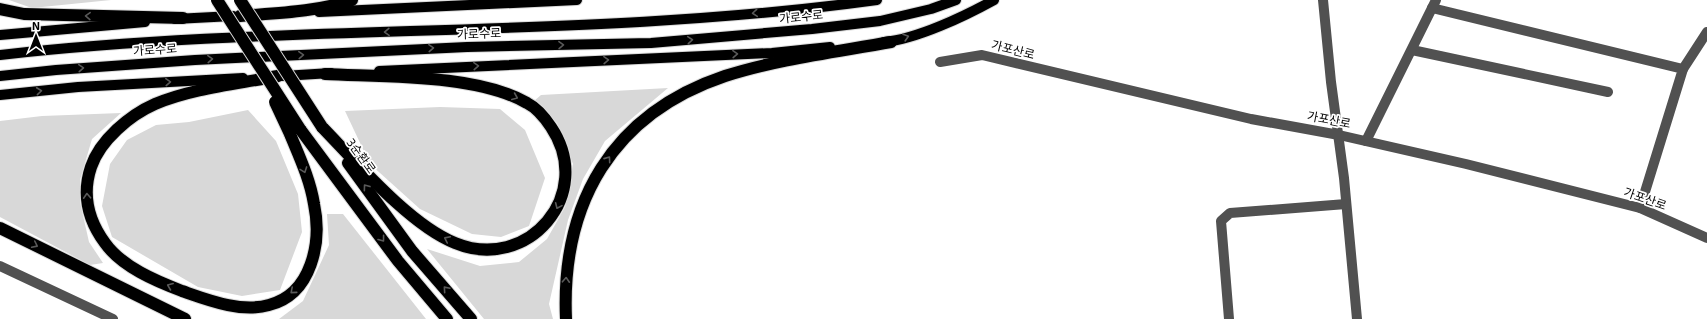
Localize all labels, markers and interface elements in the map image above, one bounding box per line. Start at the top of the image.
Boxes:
street label: 가로수로 [778,7,824,25]
one-way arrow [752,9,758,18]
one-way arrow [85,12,91,20]
north arrow [16,16,56,56]
text: N [32,19,40,32]
street label: 가로수로 [457,25,501,41]
one-way arrow [384,28,390,36]
one-way arrow [902,33,909,42]
one-way arrow [687,35,693,44]
street label: 가포산로 [990,37,1036,61]
street label: 가로수로 [132,40,177,58]
one-way arrow [558,41,564,49]
one-way arrow [428,44,434,53]
one-way arrow [298,50,304,59]
one-way arrow [732,50,738,59]
one-way arrow [207,55,213,64]
one-way arrow [603,56,609,64]
one-way arrow [473,62,479,71]
one-way arrow [78,63,84,72]
one-way arrow [165,77,171,86]
one-way arrow [36,87,42,96]
one-way arrow [511,92,519,100]
street label: 가포산로 [1306,108,1352,130]
street label: 3순환로 [344,135,379,176]
one-way arrow [603,156,611,163]
one-way arrow [300,166,308,173]
one-way arrow [363,184,371,191]
street label: 가포산로 [1622,184,1668,212]
one-way arrow [83,193,91,199]
one-way arrow [555,201,563,209]
one-way arrow [377,235,384,242]
one-way arrow [443,236,451,244]
one-way arrow [31,240,38,248]
one-way arrow [562,277,570,283]
one-way arrow [167,283,175,291]
one-way arrow [290,287,298,294]
one-way arrow [443,287,450,294]

